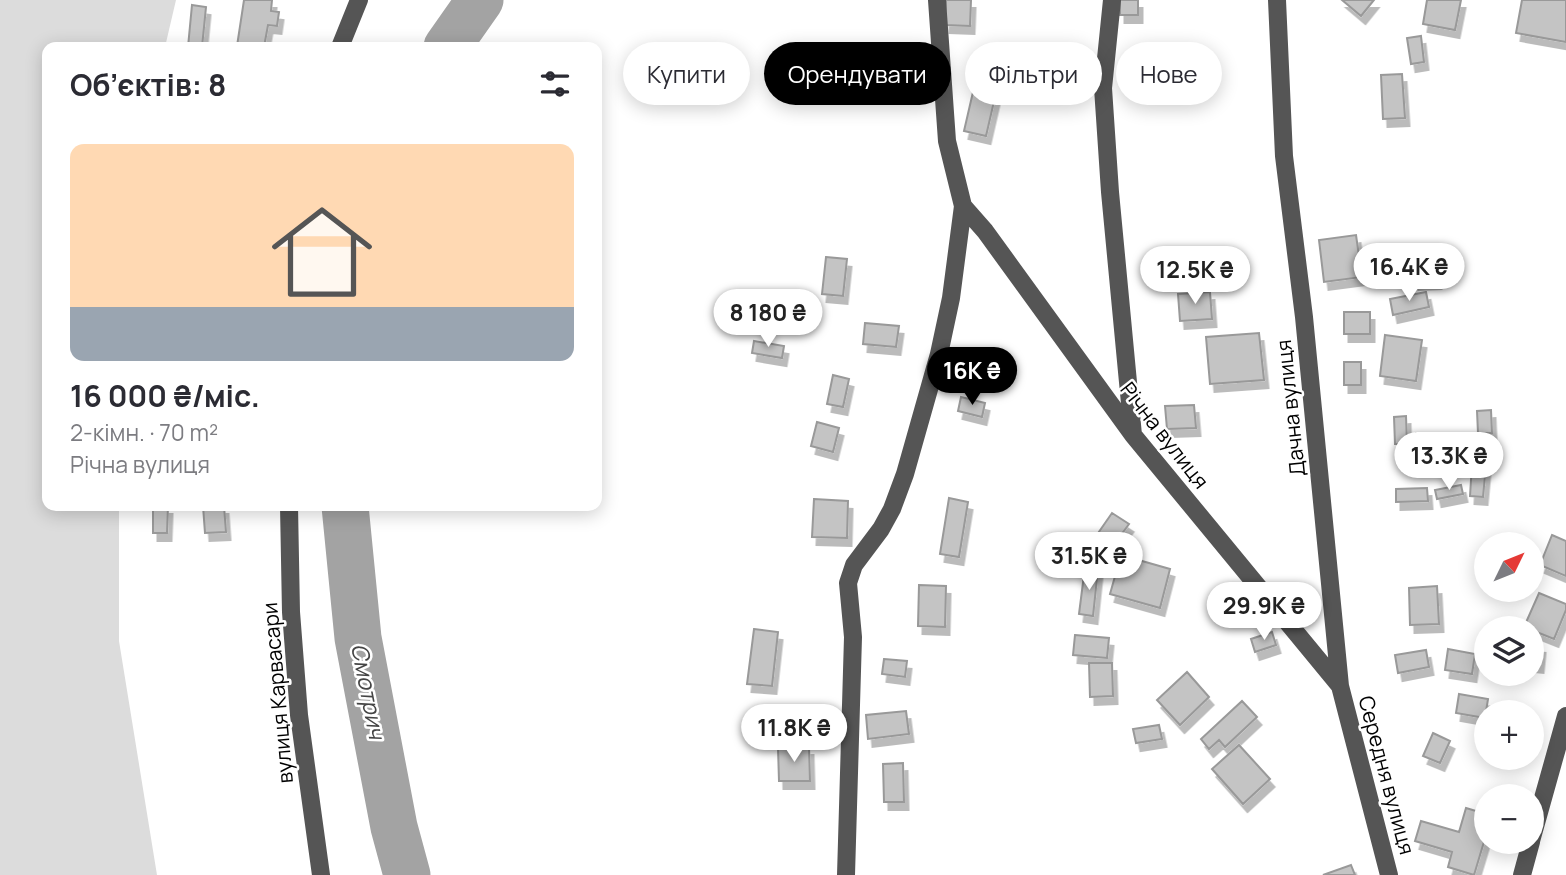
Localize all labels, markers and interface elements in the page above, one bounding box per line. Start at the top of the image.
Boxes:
chip: Купити [623,42,750,105]
chip: Орендувати [764,42,951,105]
chip: Фільтри [965,42,1102,105]
chip: Нове [1116,42,1222,105]
text: Об’єктів: 8 [70,64,226,105]
icon: filters [536,65,574,103]
icon: home [259,189,385,315]
pin: 16.4K ₴ [1344,244,1474,303]
pin: 12.5K ₴ [1130,246,1260,306]
text: 16.4K ₴ [1370,250,1448,282]
text: 12.5K ₴ [1156,253,1234,285]
pin: 8 180 ₴ [703,290,833,349]
text: 8 180 ₴ [730,296,807,328]
street label: Дачна вулиця [1269,338,1311,478]
pin: 16K ₴ [923,348,1021,407]
text: 16K ₴ [943,354,1001,386]
text: 16 000 ₴/міс. [70,375,260,416]
street label: Річна вулиця [1115,376,1215,494]
text: 2-кімн. · 70 m² [70,416,218,448]
pin: 13.3K ₴ [1384,433,1514,492]
text: 13.3K ₴ [1410,439,1488,471]
text: Річна вулиця [70,448,210,480]
pin: 31.5K ₴ [1024,532,1154,592]
north arrow [1474,532,1544,602]
map controls [1474,532,1544,854]
text: 31.5K ₴ [1051,539,1127,571]
pin: 29.9K ₴ [1199,582,1329,642]
text: 29.9K ₴ [1223,589,1305,621]
street label: вулиця Карвасари [255,601,299,785]
button: layers [1474,616,1544,686]
water label: Смотрич [344,641,394,744]
street label: Середня вулиця [1352,693,1422,857]
button: + [1474,700,1544,770]
pin: 11.8K ₴ [729,704,859,764]
text: 11.8K ₴ [757,711,831,743]
button: − [1474,784,1544,854]

